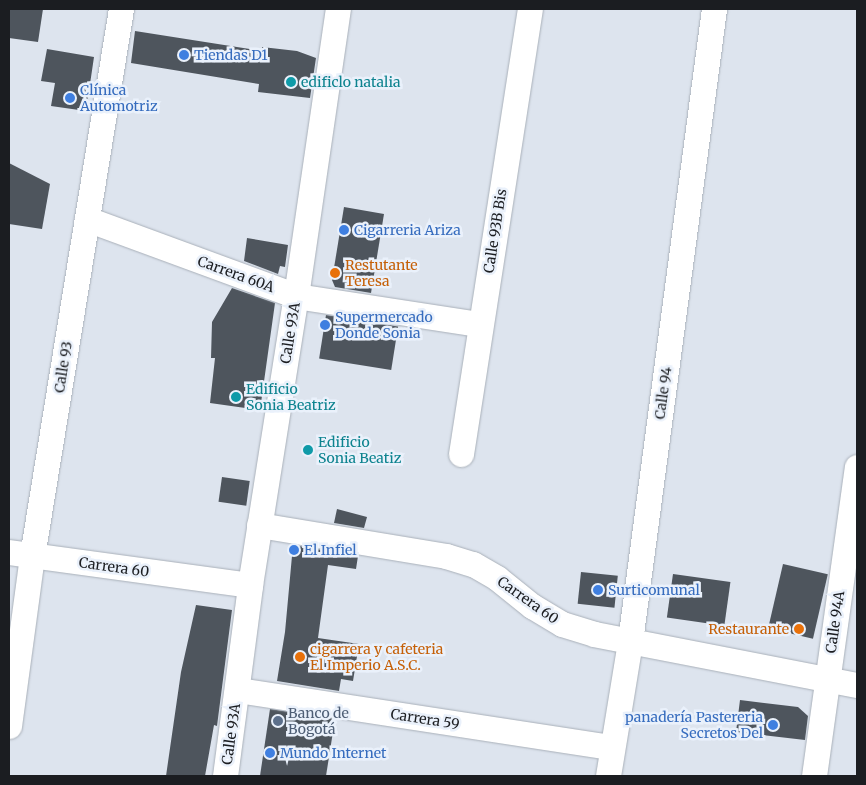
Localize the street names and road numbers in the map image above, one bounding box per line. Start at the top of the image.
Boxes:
street label: Calle 93B Bis [480,188,510,274]
street label: Carrera 60A [195,252,277,296]
street label: Calle 93A [277,301,303,365]
street label: Calle 93 [51,340,75,394]
street label: Calle 94 [651,366,675,420]
street label: Carrera 60 [78,554,150,580]
street label: Carrera 60 [494,573,562,627]
street label: Calle 94A [822,590,848,654]
street label: Calle 93A [218,702,244,766]
street label: Carrera 59 [389,705,461,733]

